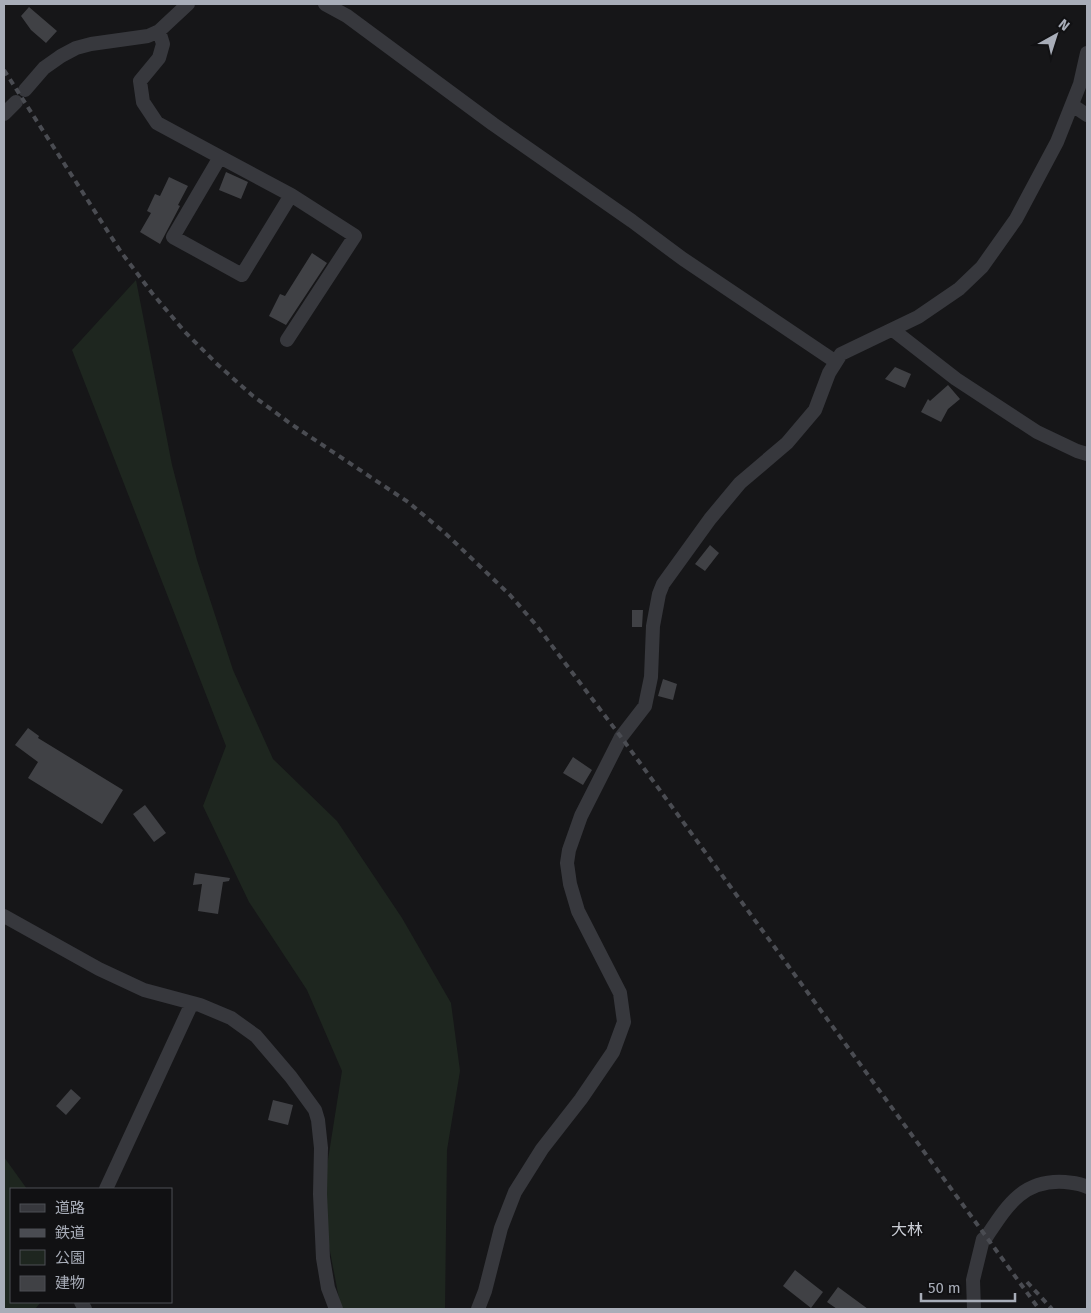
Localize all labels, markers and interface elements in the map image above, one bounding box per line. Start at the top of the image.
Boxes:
north arrow [1031,10,1081,60]
text: N [1055,16,1073,35]
legend [10,1188,172,1303]
text: 道路 [55,1199,85,1217]
district label: 大林 [891,1220,923,1239]
text: 鉄道 [55,1224,85,1242]
text: 公園 [55,1249,85,1267]
scale bar [921,1270,1015,1302]
text: 建物 [55,1274,85,1292]
text: 50 m [928,1279,961,1297]

